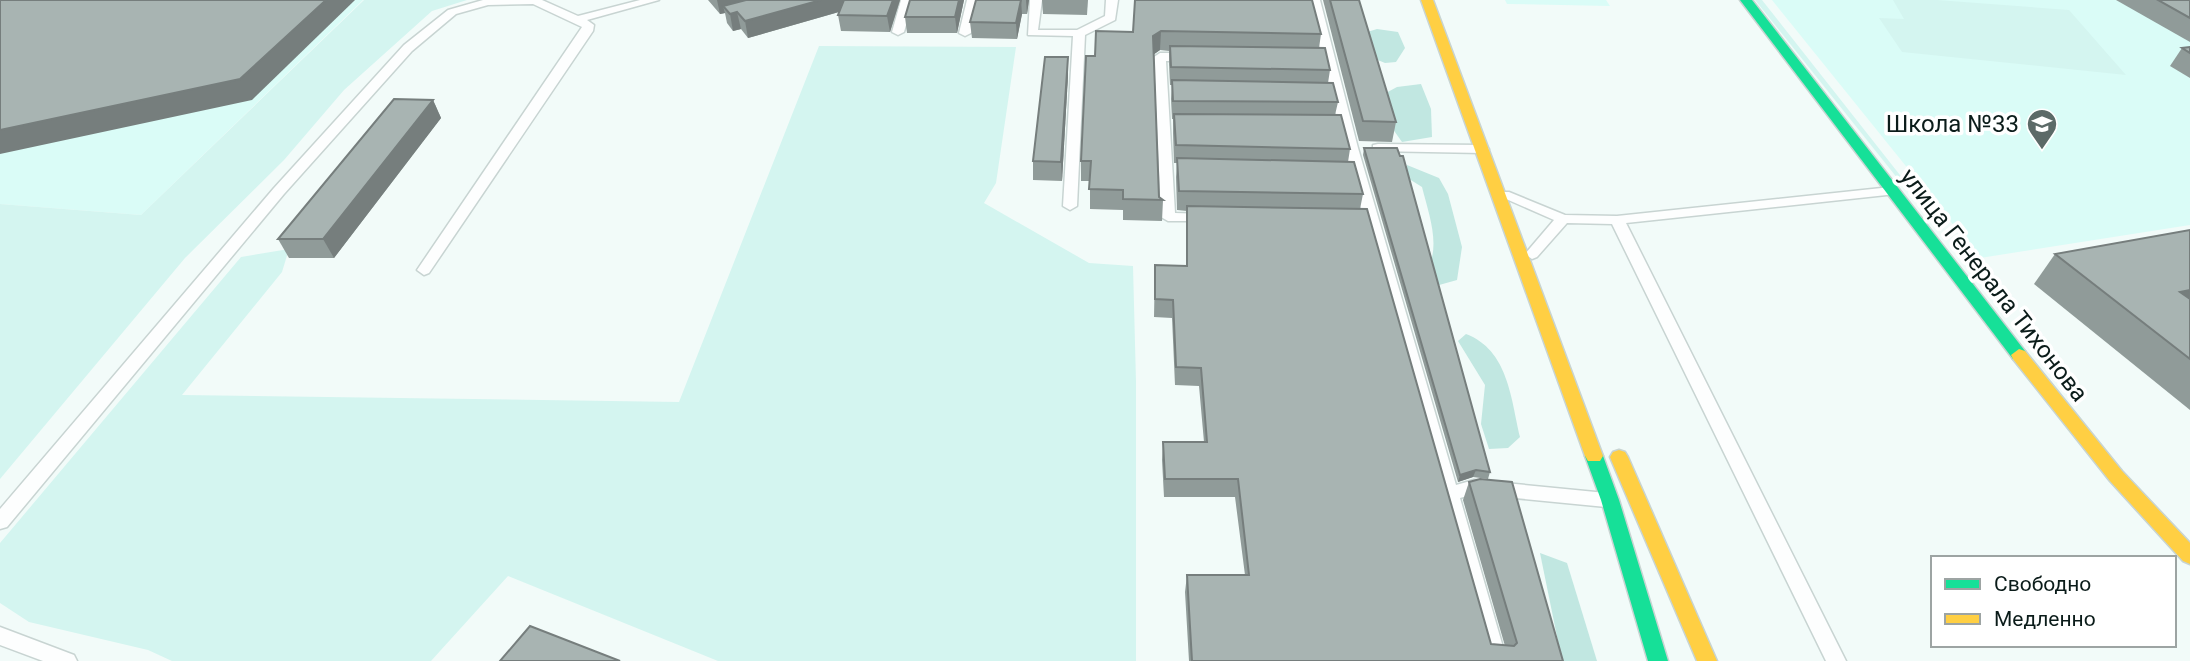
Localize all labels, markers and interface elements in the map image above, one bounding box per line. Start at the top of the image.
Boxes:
school or university icon: Школа №33 [2025,107,2059,151]
place label: Школа №33 [1886,110,2019,138]
street label: улица Генерала Тихонова [1894,163,2094,407]
legend [1931,556,2176,647]
text: Свободно [1994,572,2091,596]
text: Медленно [1994,607,2096,631]

